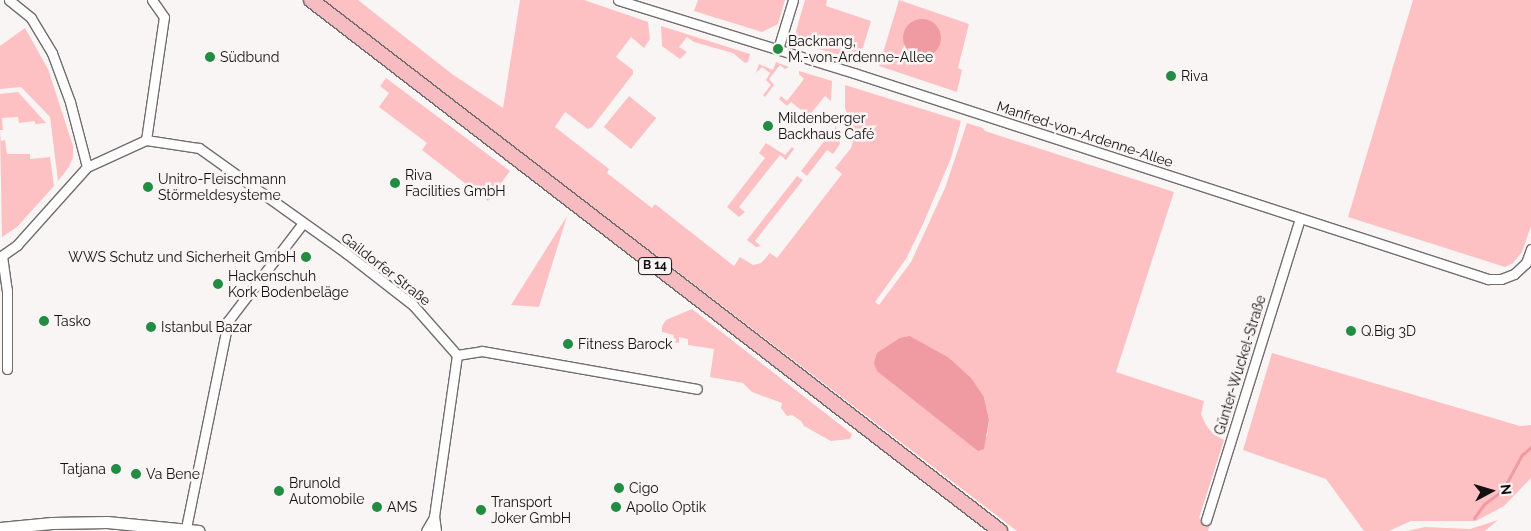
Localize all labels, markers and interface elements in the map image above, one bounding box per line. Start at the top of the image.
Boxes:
place label: Backnang, M.-von-Ardenne-Allee [788,33,933,65]
marker: Backnang, M.-von-Ardenne-Allee [772,43,784,55]
place label: Südbund [220,49,279,65]
marker: Südbund [204,51,216,63]
place label: Riva [1181,68,1208,84]
marker: Riva [1165,70,1177,82]
street label: Manfred-von-Ardenne-Allee [995,98,1175,170]
place label: Mildenberger Backhaus Café [778,110,874,142]
marker: Mildenberger Backhaus Café [762,120,774,132]
place label: Riva Facilities GmbH [405,167,506,200]
place label: Unitro-Fleischmann Störmeldesysteme [158,171,286,203]
marker: Riva Facilities GmbH [389,177,401,189]
marker: Unitro-Fleischmann Störmeldesysteme [142,181,154,193]
street label: Gaildorfer Straße [338,229,434,309]
place label: WWS Schutz und Sicherheit GmbH [68,249,296,265]
marker: WWS Schutz und Sicherheit GmbH [300,251,312,263]
road number: B 14 [638,256,672,276]
place label: Hackenschuh Kork Bodenbeläge [228,268,349,300]
marker: Hackenschuh Kork Bodenbeläge [212,278,224,290]
street label: Günter-Wuckel-Straße [1211,293,1269,437]
place label: Tasko [54,313,91,329]
marker: Tasko [38,315,50,327]
place label: Istanbul Bazar [161,319,252,335]
marker: Istanbul Bazar [145,321,157,333]
place label: Q.Big 3D [1361,323,1416,339]
marker: Q.Big 3D [1345,325,1357,337]
place label: Fitness Barock [578,336,673,352]
marker: Fitness Barock [562,338,574,350]
place label: Tatjana [60,461,106,477]
marker: Tatjana [110,463,122,475]
place label: Va Bene [146,466,200,482]
north arrow [1466,466,1516,516]
marker: Va Bene [130,468,142,480]
place label: Brunold Automobile [289,475,364,508]
place label: Cigo [629,480,659,496]
marker: Cigo [613,482,625,494]
text: N [1497,483,1514,496]
marker: Brunold Automobile [273,485,285,497]
place label: Transport Joker GmbH [491,494,571,526]
place label: AMS [387,499,417,515]
place label: Apollo Optik [626,499,706,515]
marker: AMS [371,501,383,513]
marker: Apollo Optik [610,501,622,513]
marker: Transport Joker GmbH [475,504,487,516]

